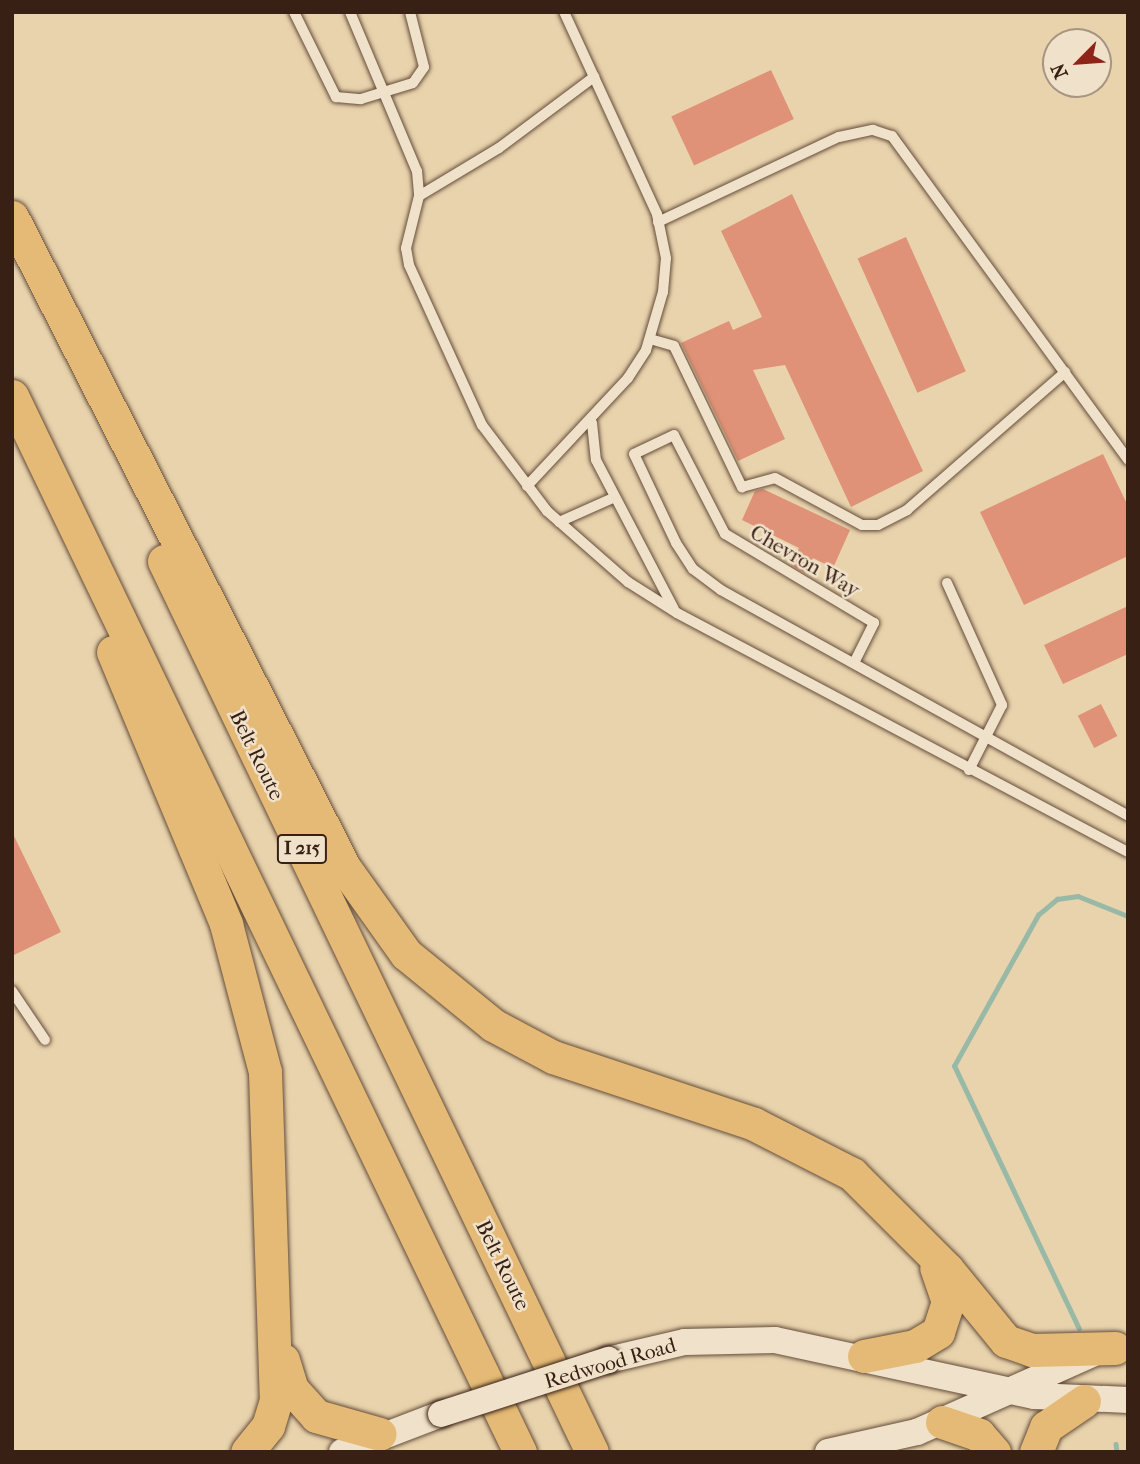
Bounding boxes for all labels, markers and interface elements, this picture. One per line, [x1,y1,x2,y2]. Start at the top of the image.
north arrow [1042,28,1112,98]
text: N [1047,60,1073,82]
street label: Chevron Way [746,520,864,602]
street label: Belt Route [224,706,290,804]
road number: I 215 [276,834,328,864]
street label: Belt Route [470,1216,536,1314]
street label: Redwood Road [541,1332,679,1394]

